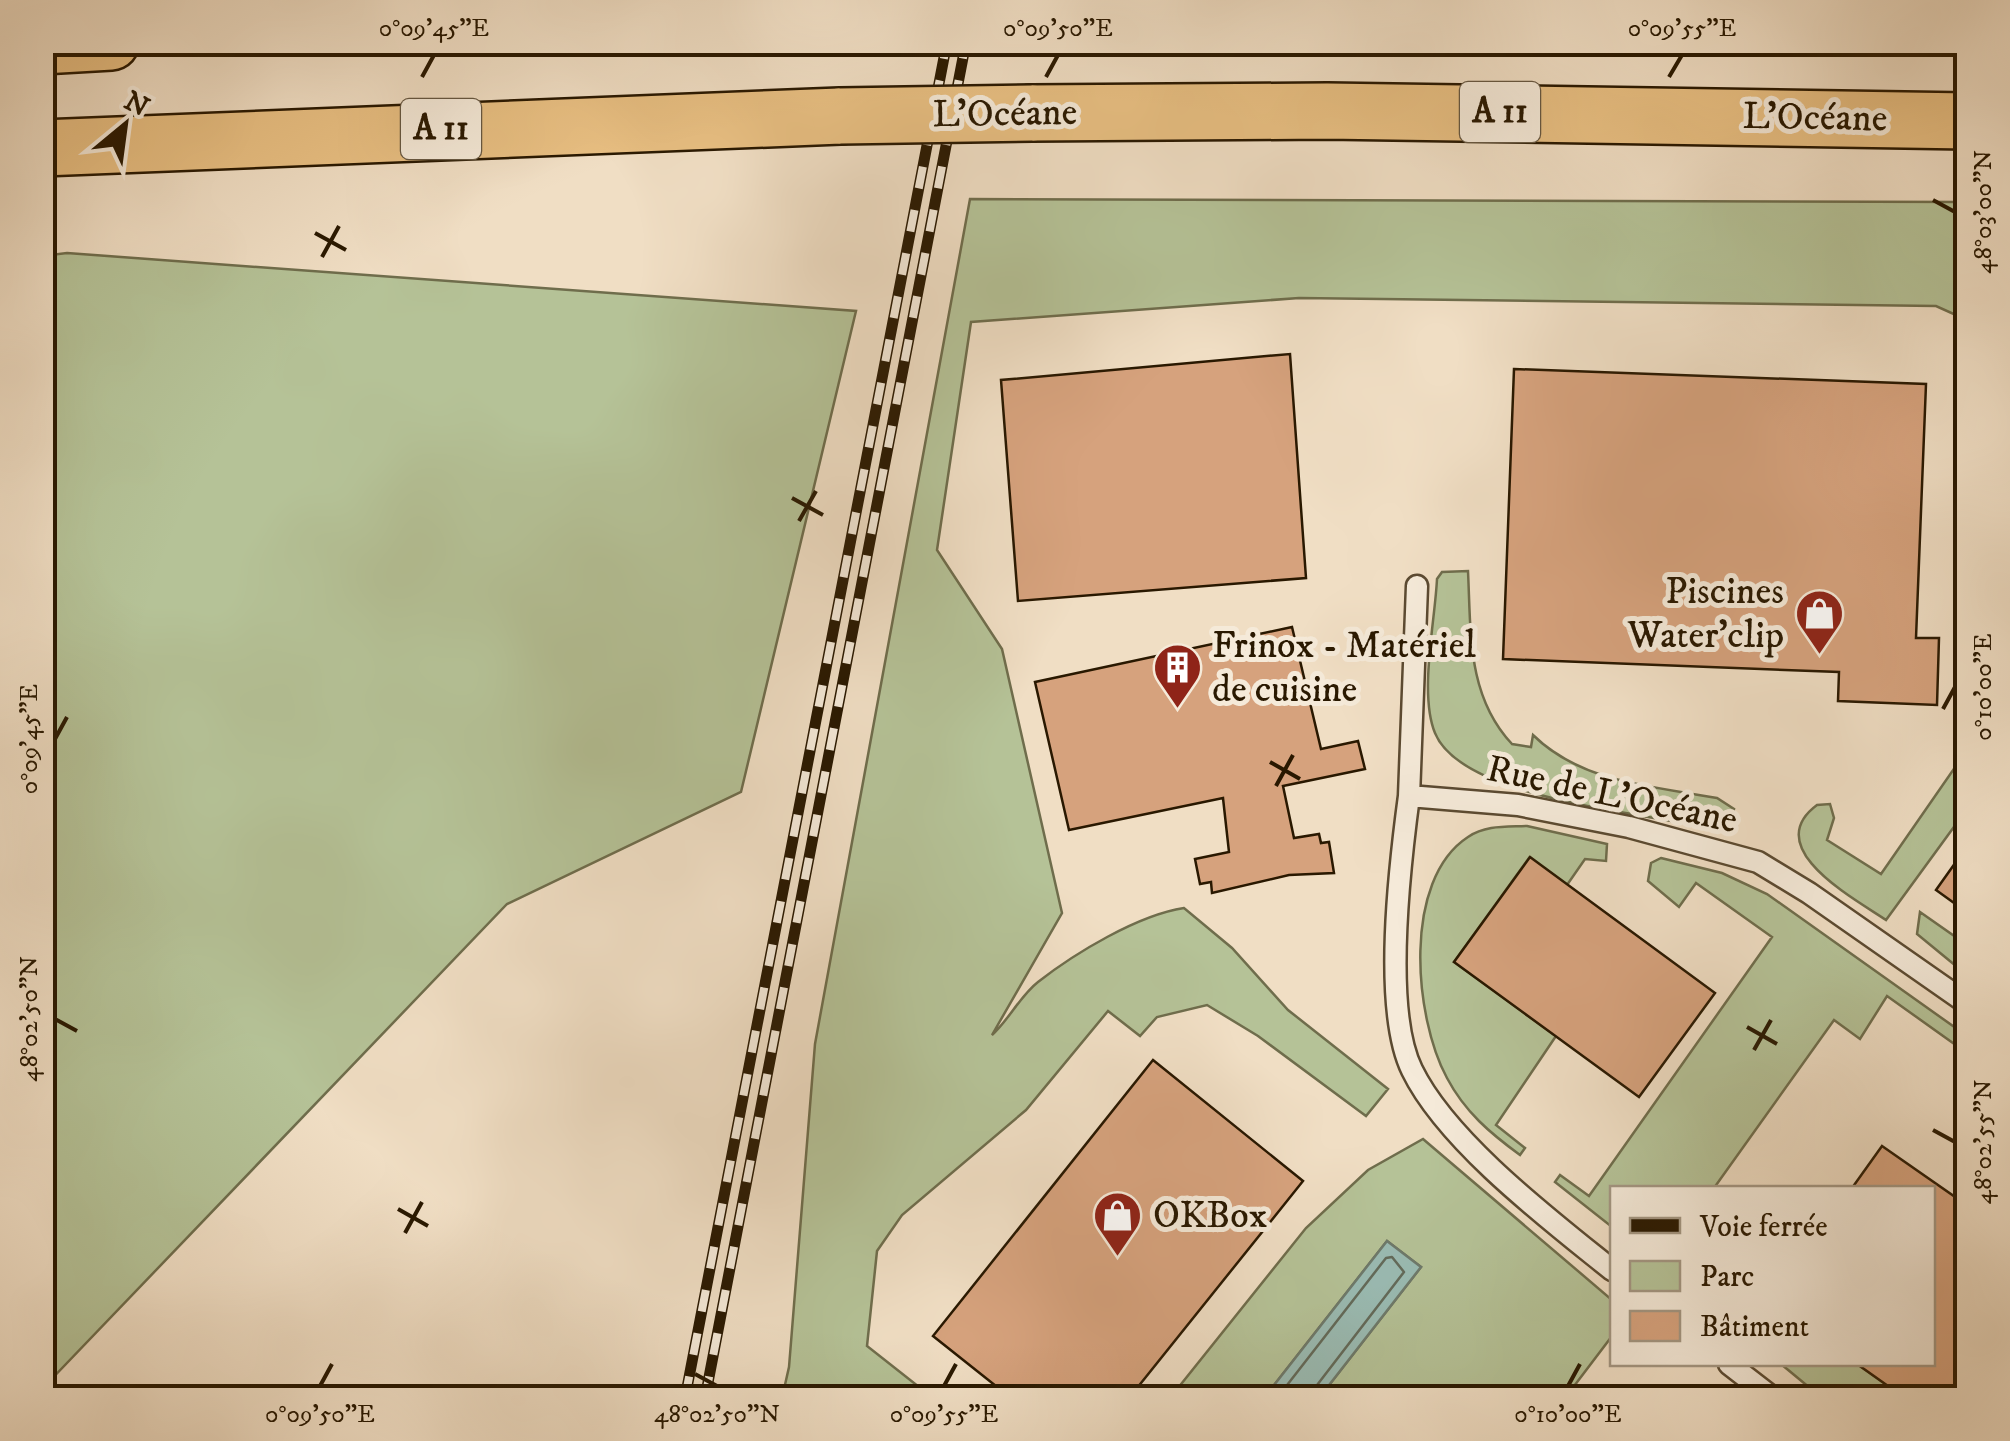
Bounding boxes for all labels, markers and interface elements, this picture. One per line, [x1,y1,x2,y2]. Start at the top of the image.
text: 0°09'45"E [379,13,489,44]
text: 0°09'50"E [1003,13,1113,44]
text: 0°09'55"E [1628,13,1736,44]
north arrow [75,75,175,175]
road number: A 11 [1460,82,1540,142]
text: N [118,84,155,125]
street label: L’Océane [932,89,1078,139]
street label: L’Océane [1742,93,1888,143]
road number: A 11 [401,99,481,159]
text: 48°03'00"N [1968,150,1999,274]
place label: Piscines Water'clip [1627,568,1784,660]
shop icon: Piscines Water'clip [1793,588,1845,656]
place label: Frinox - Matériel de cuisine [1212,622,1476,714]
text: 0°10'00"E [1968,633,1999,741]
building icon: Frinox - Matériel de cuisine [1151,642,1203,710]
text: 0°09'45"E [14,684,45,794]
street label: Rue de L'Océane [1482,745,1742,845]
text: 48°02'50"N [14,956,45,1082]
text: 48°02'55"N [1968,1080,1999,1204]
legend [1610,1186,1935,1366]
shop icon: OKBox [1092,1190,1144,1258]
place label: OKBox [1153,1192,1268,1240]
text: Voie ferrée [1699,1209,1828,1246]
text: Parc [1700,1259,1754,1296]
text: Bâtiment [1700,1309,1809,1346]
text: 0°09'50"E [265,1399,375,1430]
text: 48°02'50"N [654,1399,780,1430]
text: 0°09'55"E [890,1399,998,1430]
text: 0°10'00"E [1514,1399,1622,1430]

